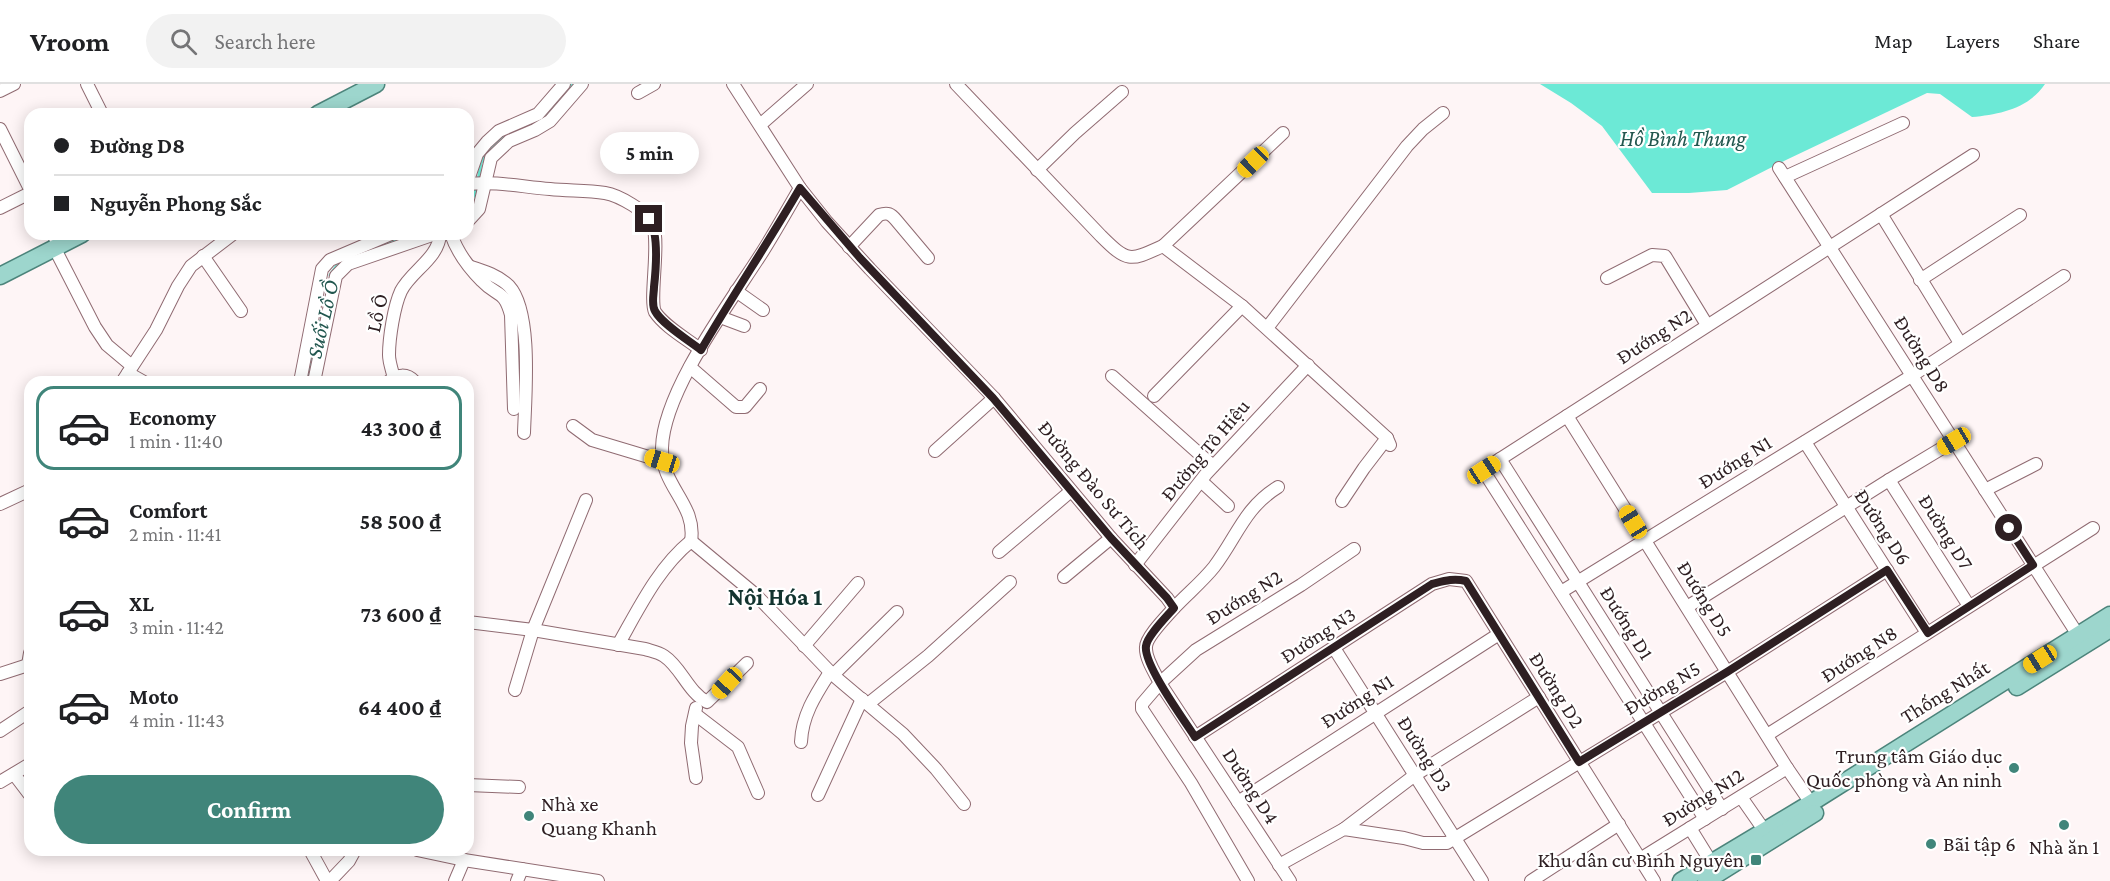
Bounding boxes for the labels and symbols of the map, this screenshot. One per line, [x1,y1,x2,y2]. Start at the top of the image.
water label: Hồ Bình Thung [1620,126,1747,151]
callout: 5 min [600,132,698,174]
car [1234,143,1272,181]
route end [635,205,662,232]
water label: Suối Lồ Ồ [299,277,344,361]
street label: Lồ Ô [361,291,393,335]
street label: Đướng N2 [1612,303,1696,369]
street label: Đường D8 [1889,311,1955,397]
street label: Đường Tô Hiệu [1155,394,1255,506]
street label: Đường Đào Sư Tích [1033,416,1155,554]
car [1934,424,1974,458]
street label: Đướng N1 [1694,430,1776,494]
car [642,447,682,475]
car [1464,453,1504,487]
street label: Đường D6 [1850,485,1916,569]
street label: Đường D7 [1914,490,1979,574]
car [1616,502,1650,542]
route start [1995,514,2022,541]
street label: Đướng D5 [1672,557,1738,641]
street label: Đướng N2 [1202,564,1286,630]
street label: Đướng D1 [1595,582,1659,664]
district label: Nội Hóa 1 [728,583,822,610]
street label: Đường N3 [1276,602,1360,668]
street label: Đướng N8 [1816,621,1902,687]
car [2020,642,2060,676]
street label: Đường D2 [1524,648,1590,732]
street label: Thống Nhất [1896,655,1995,729]
street label: Đường N5 [1620,656,1704,720]
car [708,664,746,702]
street label: Đường N1 [1316,669,1398,733]
street label: Đường D3 [1392,712,1458,796]
street label: Dường D4 [1218,744,1284,828]
place label: Trung tâm Giáo dục Quốc phòng và An ninh [1806,744,2002,792]
marker: Trung tâm Giáo dục Quốc phòng và An ninh [2007,761,2021,775]
street label: Đường N12 [1658,763,1748,831]
place label: Nhà xe Quang Khanh [541,792,657,840]
marker: Nhà xe Quang Khanh [522,809,536,823]
marker: Nhà ăn 1 [2057,818,2071,832]
place label: Bãi tập 6 [1943,832,2016,856]
place label: Nhà ăn 1 [2029,835,2099,859]
marker: Bãi tập 6 [1924,837,1938,851]
place label: Khu dân cư Bình Nguyên [1537,848,1744,872]
marker: Khu dân cư Bình Nguyên [1749,853,1763,867]

